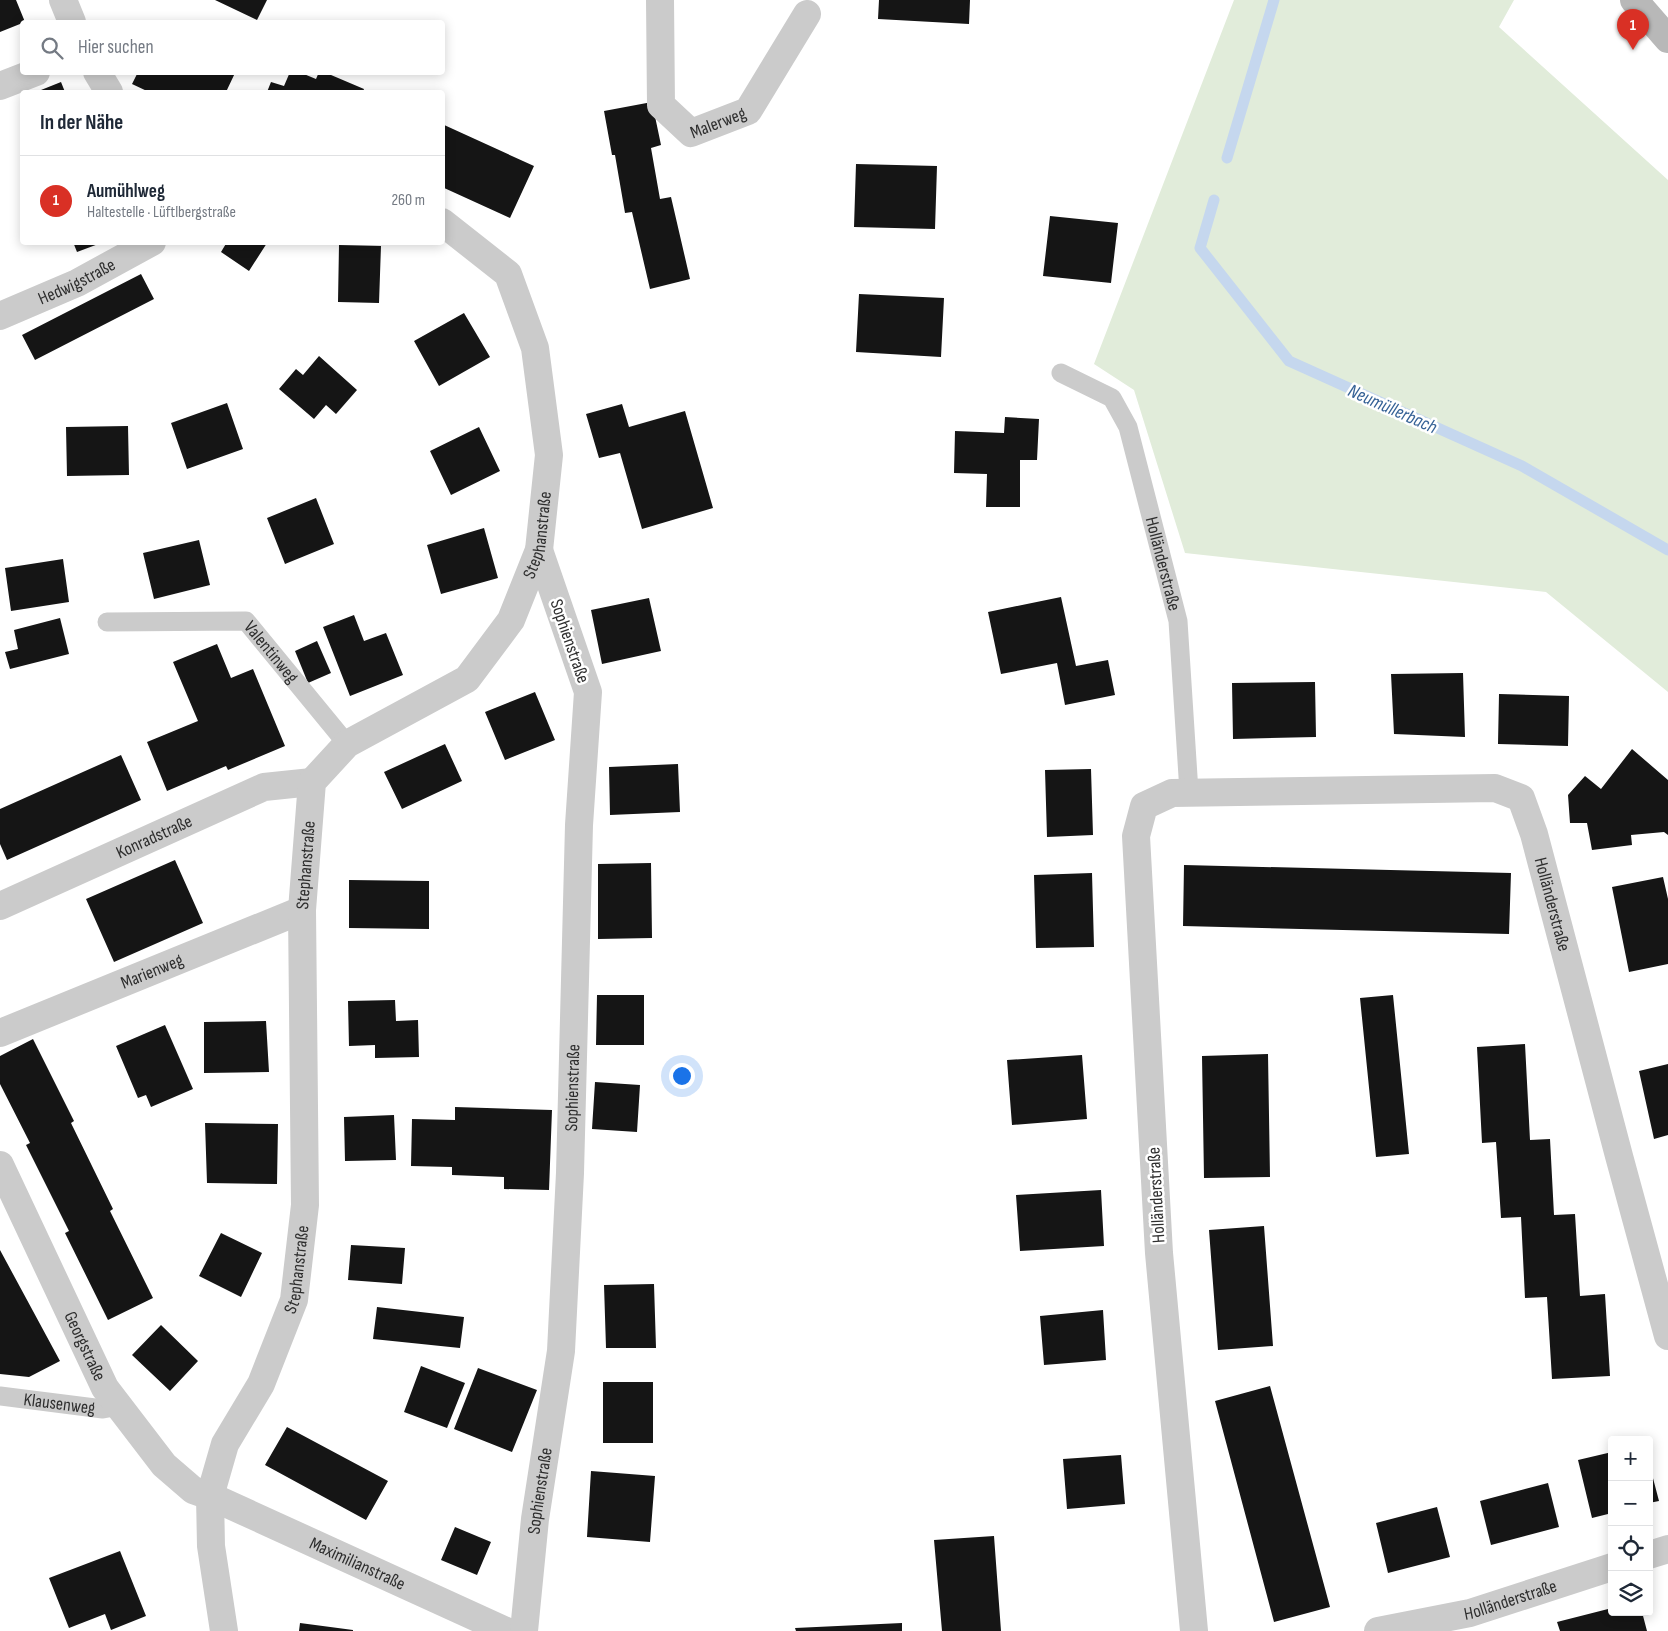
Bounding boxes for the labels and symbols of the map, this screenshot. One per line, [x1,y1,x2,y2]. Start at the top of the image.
pin: 1 [1617,9,1649,50]
street label: Malerweg [687,103,749,143]
street label: Hedwigstraße [35,254,119,309]
water label: Neumüllerbach [1344,380,1440,439]
street label: Stephanstraße [519,490,556,582]
street label: Holländerstraße [1141,514,1185,613]
street label: Sophienstraße [545,597,594,686]
street label: Valentinweg [239,617,303,687]
street label: Konradstraße [113,811,196,863]
street label: Stephanstraße [292,820,320,910]
street label: Holländerstraße [1530,855,1575,954]
street label: Marienweg [118,950,186,994]
street label: Sophienstraße [561,1044,584,1132]
your location [669,1063,695,1089]
street label: Holländerstraße [1143,1146,1170,1244]
street label: Stephanstraße [280,1224,314,1317]
street label: Georgstraße [59,1308,110,1384]
street label: Klausenweg [22,1389,96,1419]
street label: Sophienstraße [524,1446,557,1535]
street label: Maximilianstraße [306,1533,409,1595]
street label: Holländerstraße [1462,1576,1559,1625]

